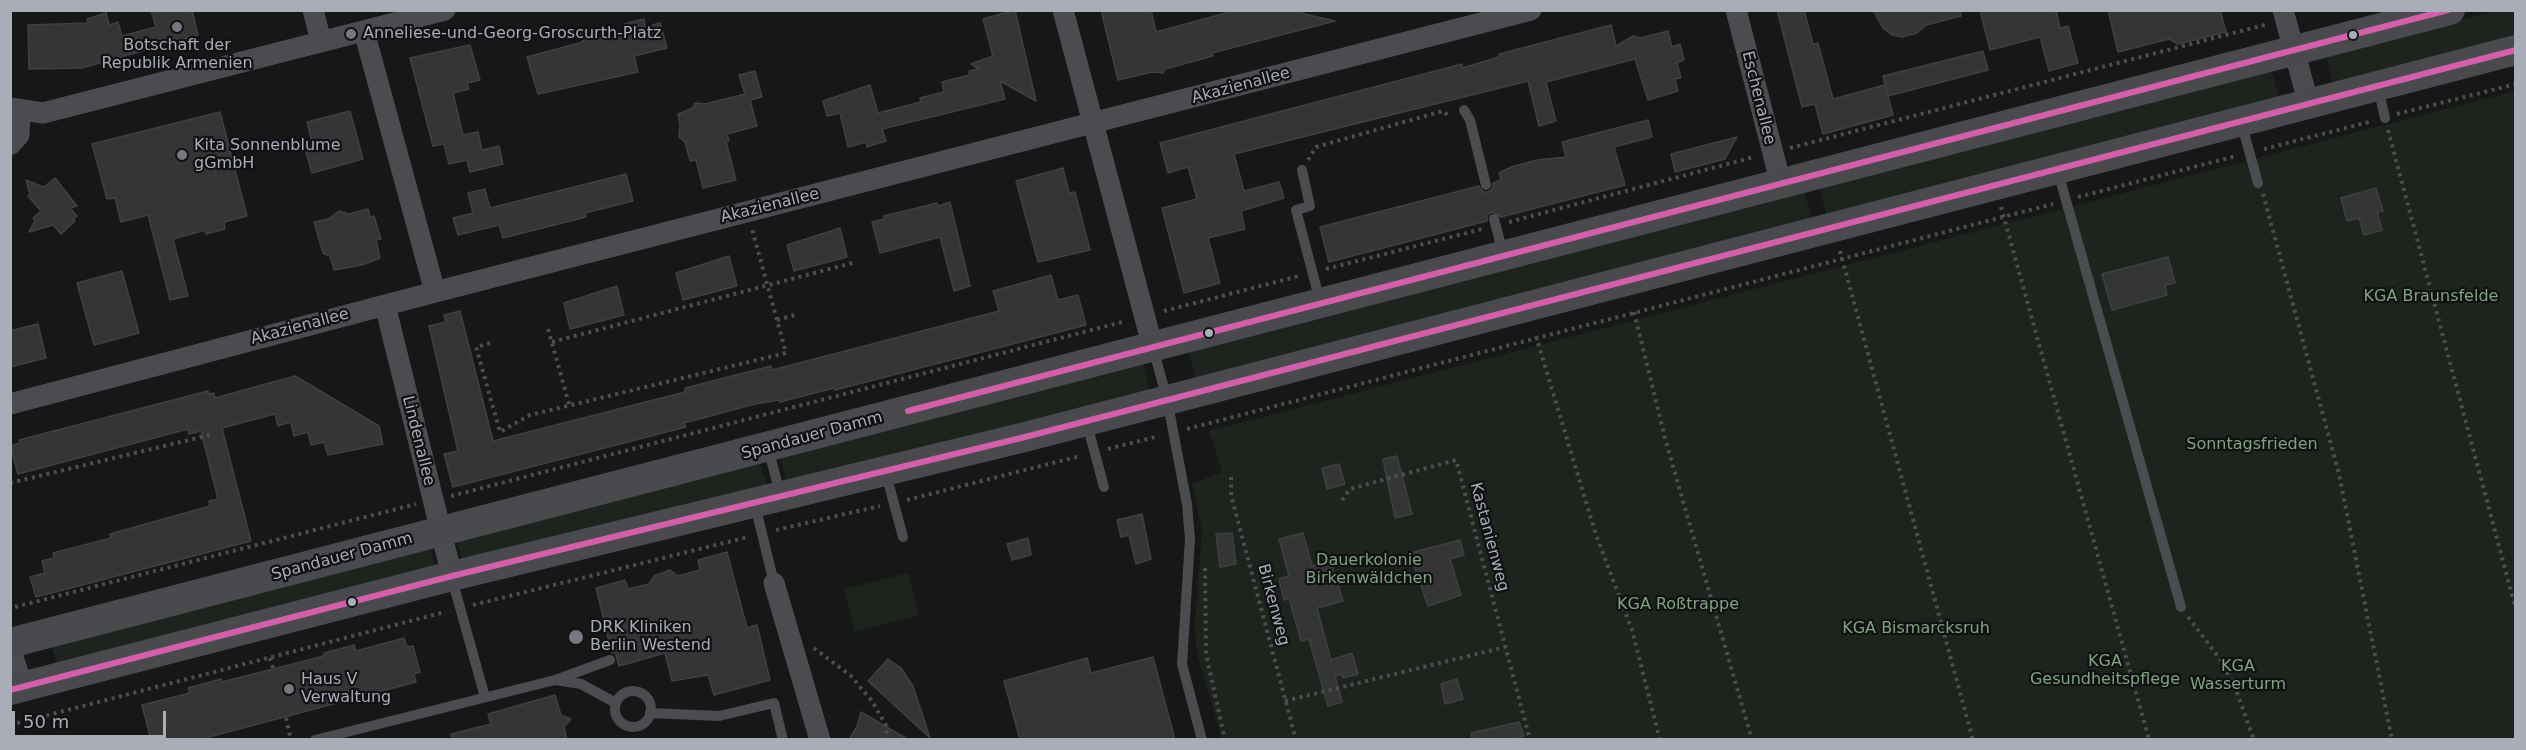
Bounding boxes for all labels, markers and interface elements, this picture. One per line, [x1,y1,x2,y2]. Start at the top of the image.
marker: Botschaft der Republik Armenien [170,20,184,34]
place label: Anneliese-und-Georg-Groscurth-Platz [363,24,661,44]
marker: Anneliese-und-Georg-Groscurth-Platz [344,27,358,41]
unlabelled marker [2347,29,2359,41]
place label: Botschaft der Republik Armenien [101,36,253,74]
street label: Eschenallee [1737,49,1779,147]
street label: Akazienallee [1190,64,1292,108]
place label: Kita Sonnenblume gGmbH [194,136,340,174]
marker: Kita Sonnenblume gGmbH [175,148,189,162]
street label: Akazienallee [719,184,821,228]
park label: KGA Braunsfelde [2364,287,2498,307]
street label: Akazienallee [249,305,351,349]
unlabelled marker [1203,327,1215,339]
street label: Lindenallee [398,394,438,488]
street label: Spandauer Damm [739,408,885,464]
park label: Sonntagsfrieden [2186,435,2318,455]
street label: Kastanienweg [1465,480,1513,594]
street label: Spandauer Damm [269,529,415,585]
park label: Dauerkolonie Birkenwäldchen [1305,551,1433,589]
street label: Birkenweg [1253,562,1293,648]
park label: KGA Roßtrappe [1617,595,1739,615]
unlabelled marker [346,596,358,608]
place label: DRK Kliniken Berlin Westend [590,618,711,656]
park label: KGA Bismarcksruh [1842,619,1990,639]
marker: DRK Kliniken Berlin Westend [567,628,585,646]
park label: KGA Gesundheitspflege [2030,652,2180,690]
park label: KGA Wasserturm [2190,657,2286,695]
place label: Haus V Verwaltung [301,670,391,708]
marker: Haus V Verwaltung [282,682,296,696]
scale bar [15,699,170,737]
text: 50 m [23,711,69,732]

